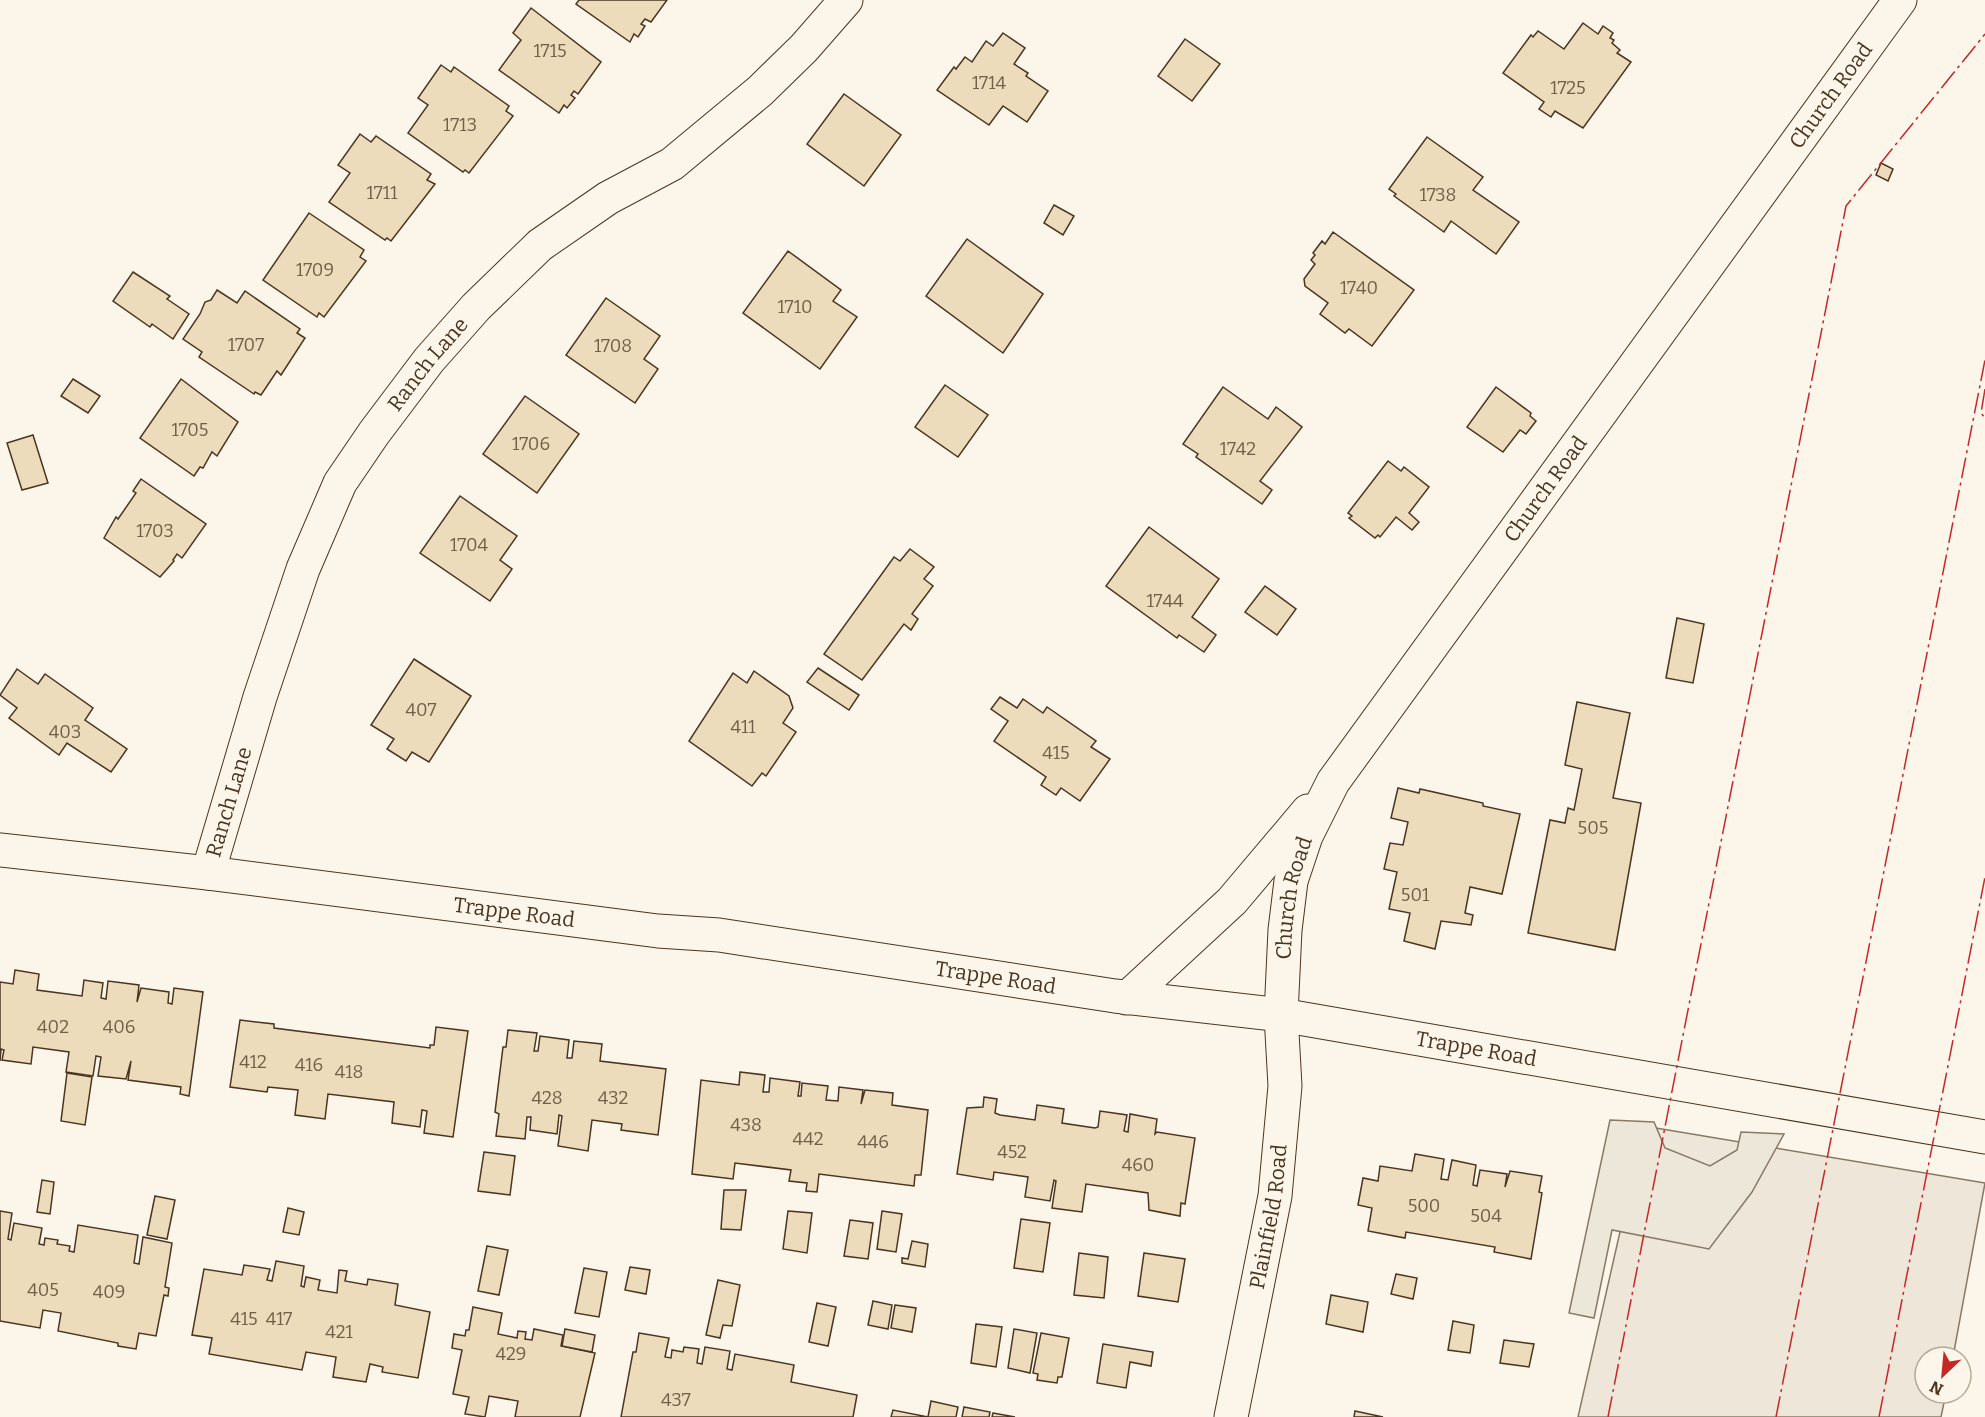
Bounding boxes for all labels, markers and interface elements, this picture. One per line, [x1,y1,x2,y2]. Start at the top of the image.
street label: Church Road [1783,37,1878,154]
house number: 1715 [533,40,567,62]
house number: 1714 [972,72,1007,94]
house number: 1725 [1550,77,1586,99]
house number: 1713 [443,114,477,136]
house number: 1711 [367,182,398,204]
house number: 1738 [1420,184,1456,206]
house number: 1709 [296,259,334,281]
house number: 1740 [1340,277,1378,299]
house number: 1710 [777,296,813,318]
street label: Ranch Lane [382,312,474,416]
house number: 1707 [228,334,264,356]
house number: 1708 [594,335,632,357]
house number: 1705 [172,419,208,441]
street label: Church Road [1498,431,1593,547]
house number: 1706 [512,433,550,455]
house number: 1742 [1220,438,1256,460]
house number: 1703 [136,520,174,542]
house number: 1704 [450,534,488,556]
house number: 1744 [1146,590,1184,612]
house number: 407 [405,699,437,721]
house number: 411 [730,716,756,738]
house number: 403 [49,721,81,743]
house number: 415 [1042,742,1070,764]
street label: Ranch Lane [200,744,258,860]
house number: 505 [1578,817,1608,839]
street label: Church Road [1271,833,1318,960]
house number: 501 [1401,884,1430,906]
street label: Trappe Road [452,892,576,933]
street label: Trappe Road [933,955,1058,1000]
house number: 402 [37,1016,69,1038]
house number: 406 [103,1016,135,1038]
street label: Trappe Road [1414,1026,1539,1072]
house number: 412 [239,1051,267,1073]
house number: 416 [295,1054,323,1076]
house number: 418 [335,1061,363,1083]
house number: 428 [531,1087,563,1109]
house number: 432 [598,1087,628,1109]
house number: 438 [730,1114,762,1136]
house number: 442 [793,1128,823,1150]
house number: 446 [857,1131,889,1153]
house number: 452 [997,1141,1027,1163]
street label: Plainfield Road [1244,1143,1293,1291]
house number: 460 [1122,1154,1154,1176]
house number: 500 [1408,1195,1440,1217]
house number: 504 [1470,1205,1502,1227]
house number: 405 [27,1279,59,1301]
house number: 409 [93,1281,125,1303]
house number: 415 [230,1308,258,1330]
house number: 417 [266,1308,292,1330]
house number: 421 [325,1321,353,1343]
house number: 429 [496,1343,526,1365]
north arrow [1913,1345,1973,1405]
text: N [1927,1377,1946,1399]
house number: 437 [661,1389,691,1411]

